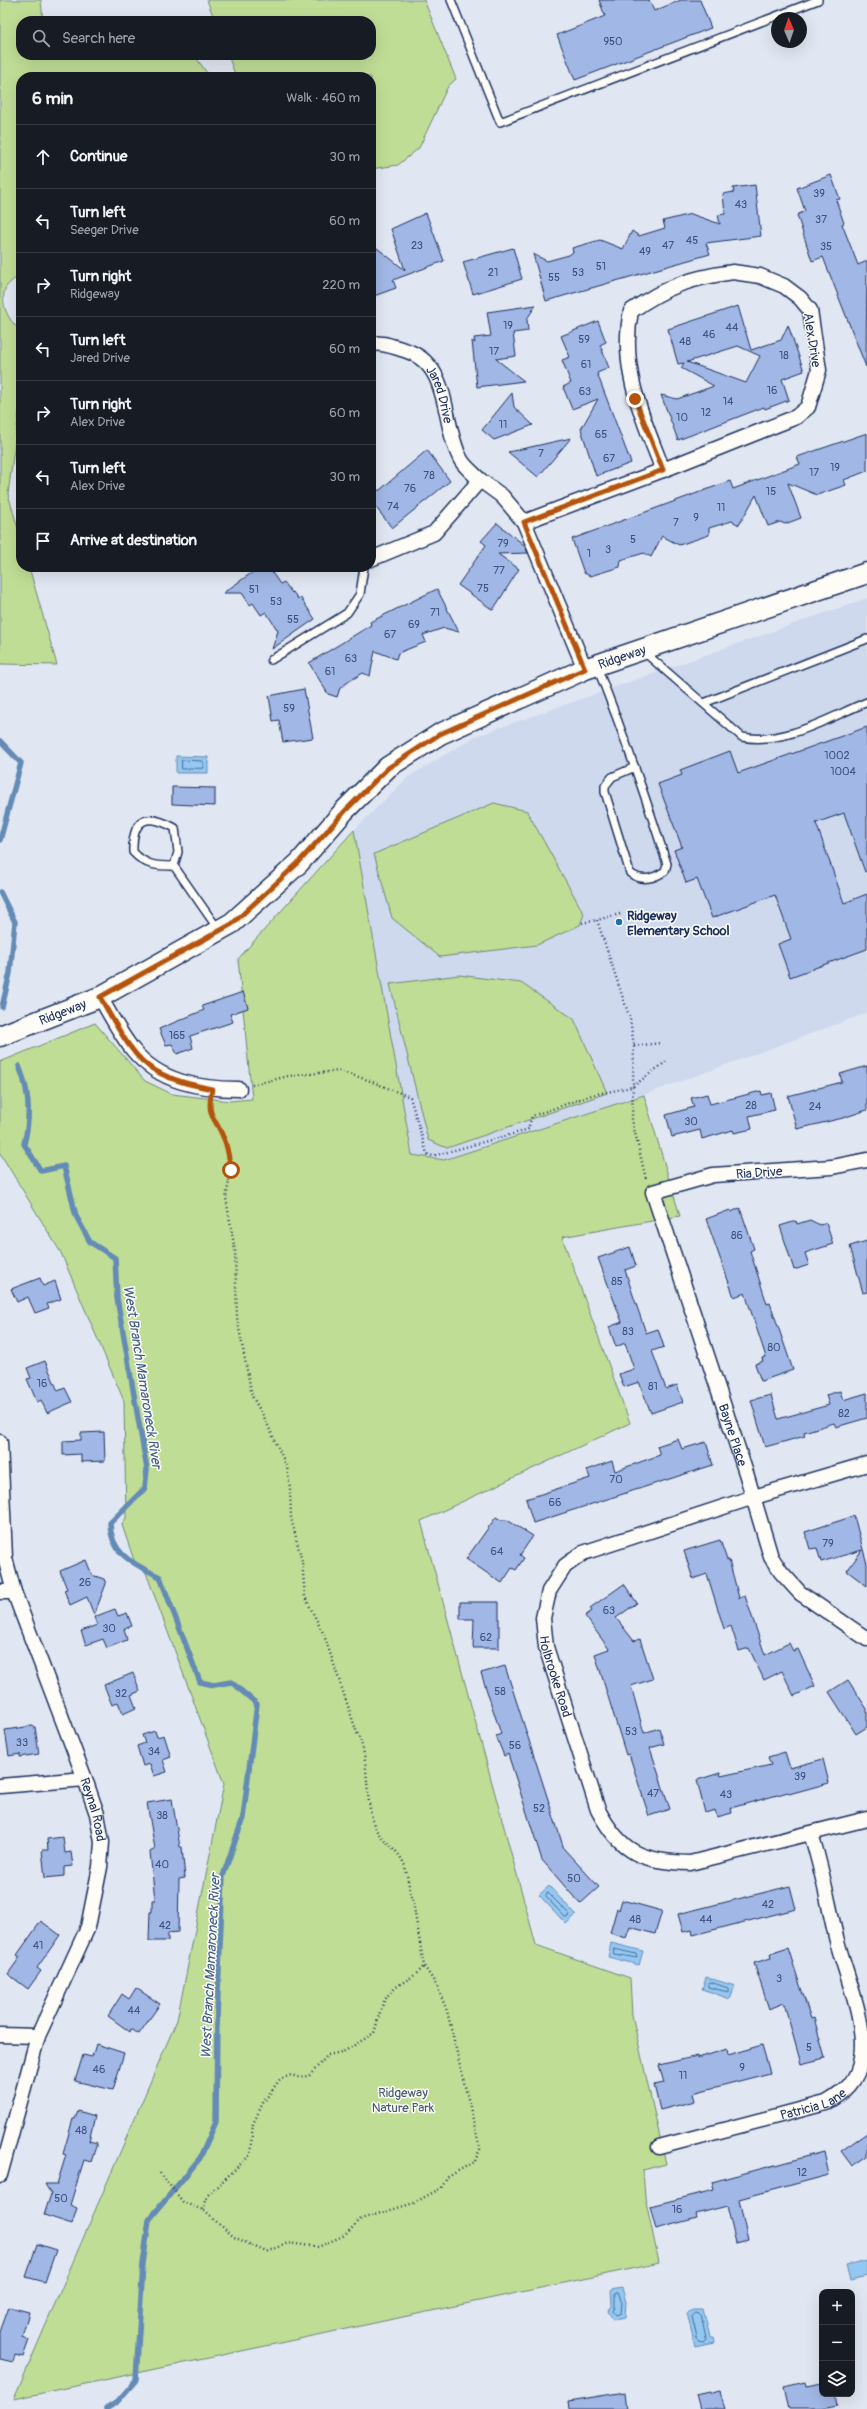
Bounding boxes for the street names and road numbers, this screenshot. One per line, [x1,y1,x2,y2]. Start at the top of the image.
street label: Alex Drive [800,312,824,369]
street label: Jared Drive [422,363,456,425]
street label: Ridgeway [596,642,649,673]
street label: Ridgeway [37,996,89,1029]
street label: Ria Drive [735,1163,783,1183]
street label: Bayne Place [715,1402,750,1469]
street label: Holbrooke Road [536,1635,575,1719]
street label: Reynal Road [76,1776,109,1843]
street label: Patricia Lane [779,2085,850,2124]

